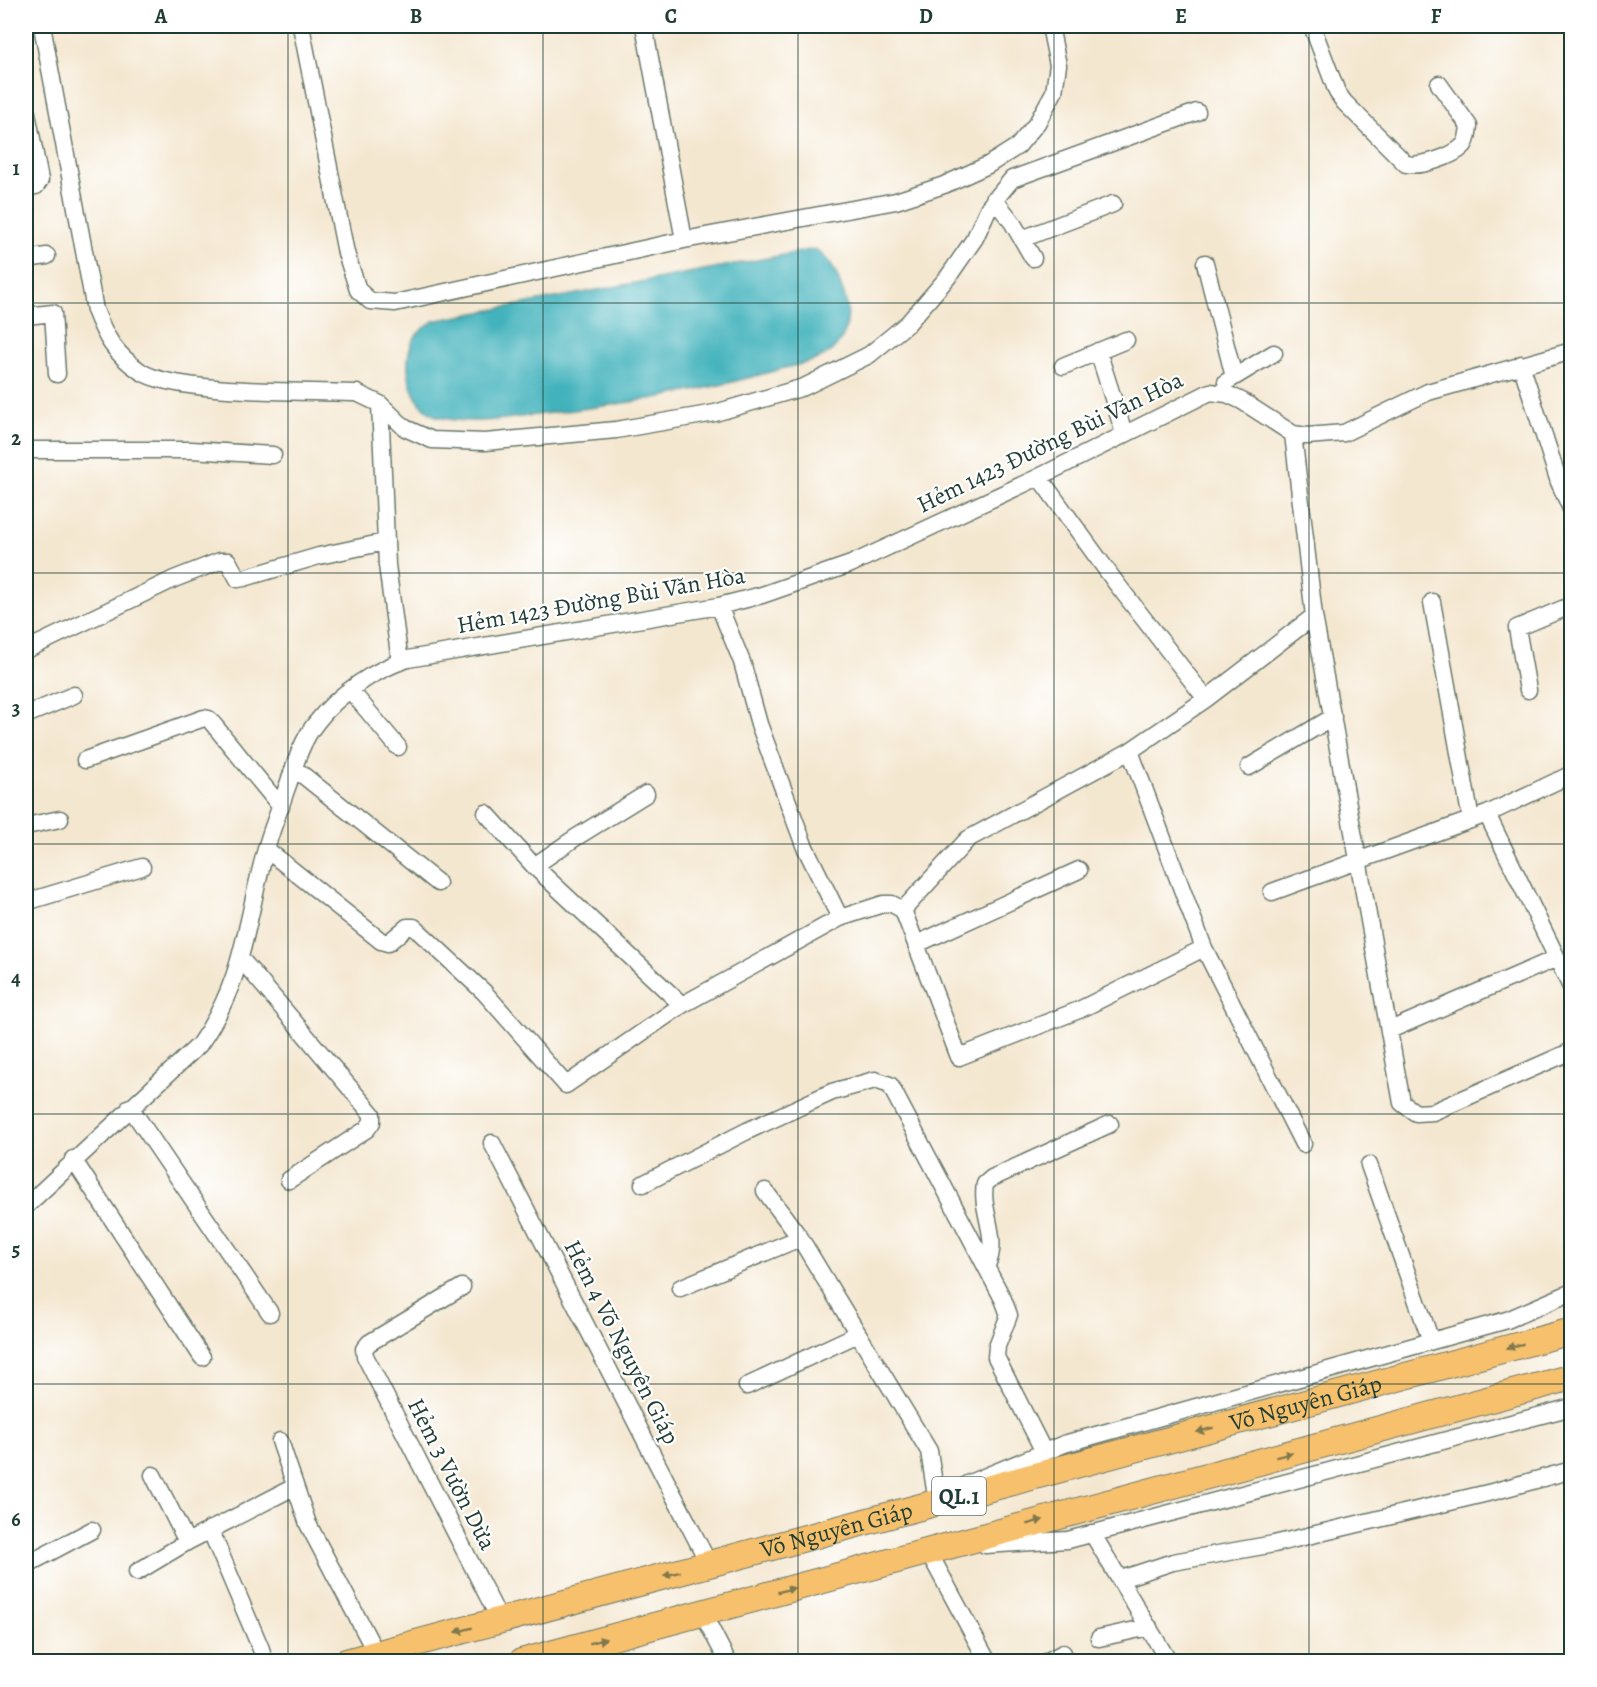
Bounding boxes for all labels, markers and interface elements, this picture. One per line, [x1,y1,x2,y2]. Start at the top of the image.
text: A [154,3,168,30]
text: B [410,3,422,30]
text: C [665,3,677,30]
text: D [919,3,933,30]
text: E [1175,3,1187,30]
text: F [1431,3,1442,30]
text: 1 [12,155,20,182]
street label: Hẻm 1423 Đường Bùi Văn Hòa [912,363,1189,520]
text: 2 [11,425,21,452]
street label: Hẻm 1423 Đường Bùi Văn Hòa [454,559,749,641]
text: 3 [12,695,20,722]
text: 4 [11,965,21,992]
street label: Hẻm 4 Võ Nguyên Giáp [557,1234,687,1450]
text: 5 [12,1236,20,1263]
one-way arrow [1506,1342,1524,1351]
street label: Võ Nguyên Giáp [1225,1367,1385,1439]
street label: Hẻm 3 Vườn Dừa [400,1393,504,1556]
one-way arrow [1196,1426,1214,1435]
one-way arrow [1276,1450,1294,1459]
road number: QL.1 [932,1477,986,1515]
street label: Võ Nguyên Giáp [756,1494,916,1566]
text: 6 [11,1506,21,1533]
one-way arrow [1026,1517,1044,1527]
one-way arrow [663,1569,681,1579]
one-way arrow [777,1584,795,1594]
one-way arrow [454,1626,472,1635]
one-way arrow [589,1635,607,1645]

